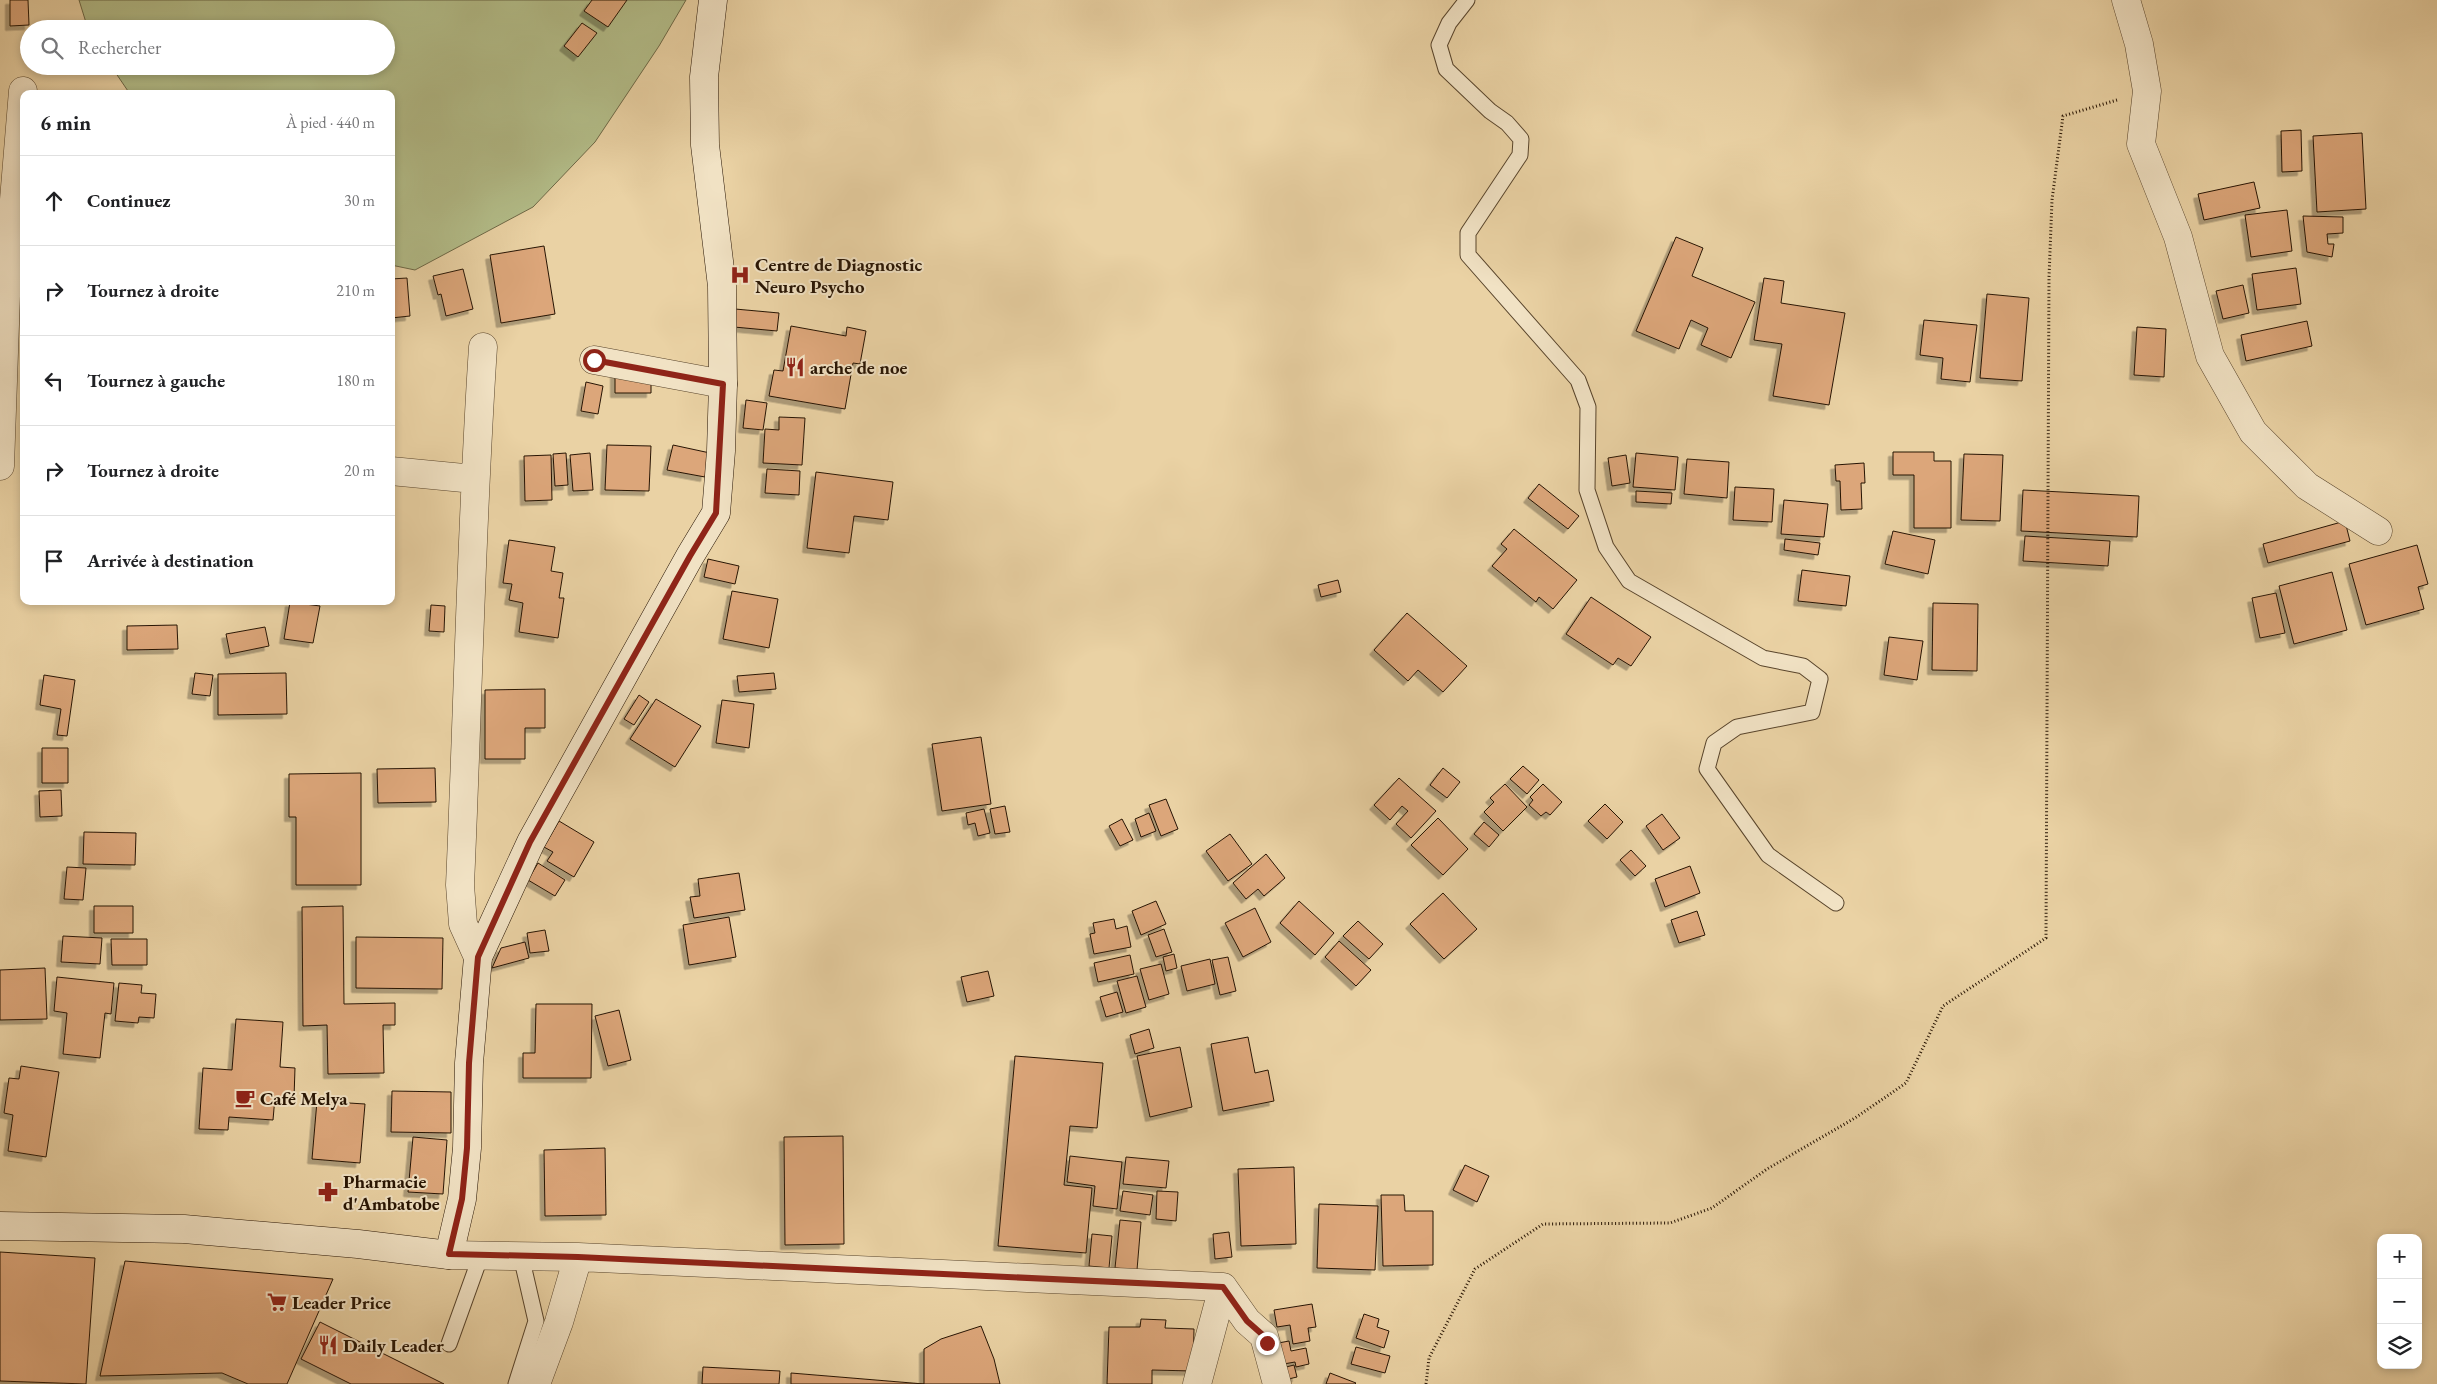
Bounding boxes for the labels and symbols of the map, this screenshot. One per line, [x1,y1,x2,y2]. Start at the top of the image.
place label: Centre de Diagnostic Neuro Psycho [755,252,923,299]
hospital icon: Centre de Diagnostic Neuro Psycho [729,264,751,286]
route start [583,349,606,372]
place label: arche de noe [810,355,908,380]
restaurant icon: arche de noe [784,356,806,378]
place label: Café Melya [260,1086,348,1111]
cafe icon: Café Melya [234,1087,256,1109]
place label: Pharmacie d'Ambatobe [343,1169,440,1216]
pharmacy icon: Pharmacie d'Ambatobe [317,1181,339,1203]
place label: Leader Price [292,1290,391,1315]
supermarket icon: Leader Price [266,1291,288,1313]
route end [1256,1332,1279,1355]
place label: Daily Leader [343,1333,444,1358]
restaurant icon: Daily Leader [317,1334,339,1356]

